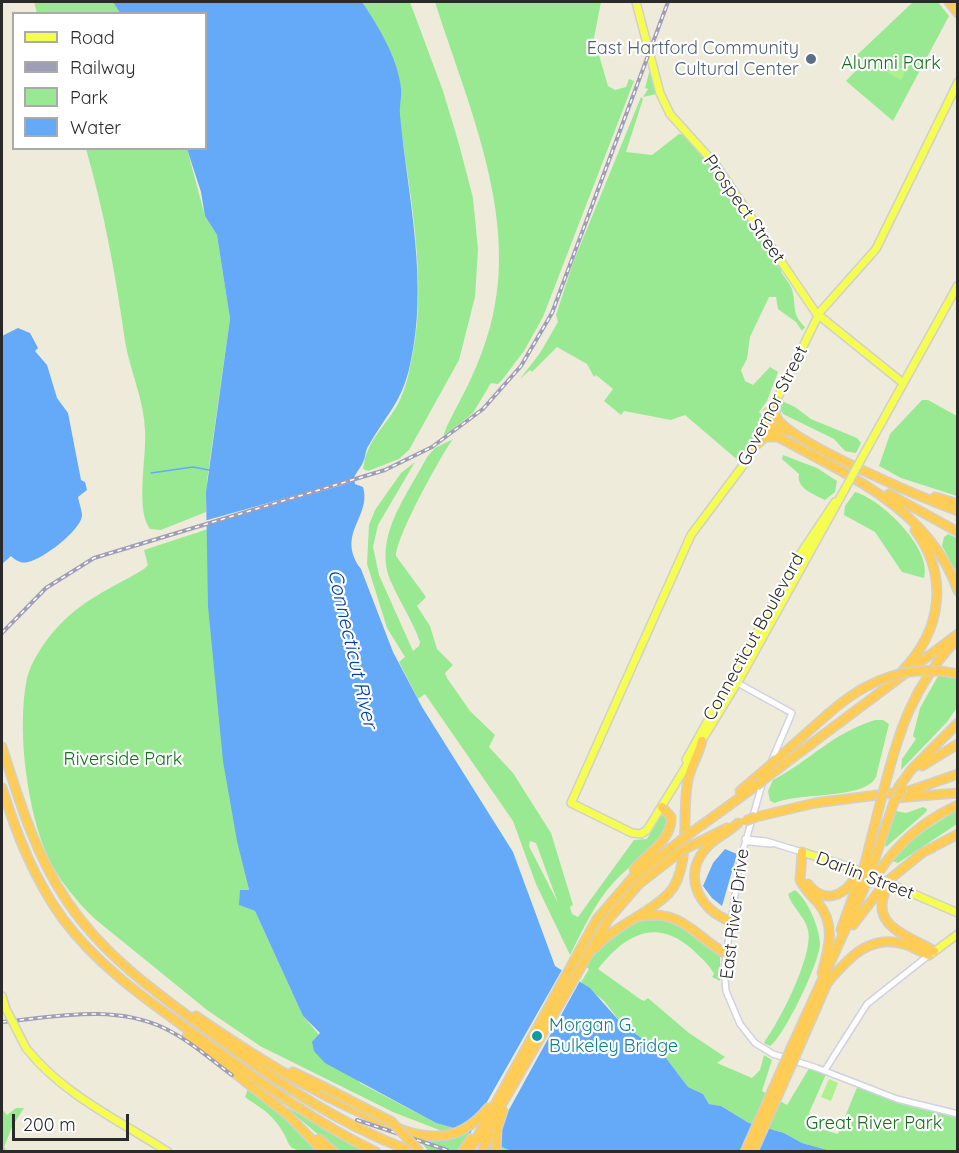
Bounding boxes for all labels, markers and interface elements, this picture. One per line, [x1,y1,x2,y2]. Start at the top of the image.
legend [12,12,207,150]
text: Road [70,26,115,49]
place label: East Hartford Community Cultural Center [587,38,799,80]
marker: East Hartford Community Cultural Center [804,52,818,66]
park label: Alumni Park [841,53,941,75]
text: Railway [70,56,136,79]
text: Park [70,86,108,109]
text: Water [70,116,121,139]
street label: Prospect Street [699,151,789,267]
street label: Governor Street [733,342,813,470]
street label: Connecticut Boulevard [699,549,809,725]
water label: Connecticut River [322,567,382,731]
park label: Riverside Park [64,749,182,771]
street label: Darlin Street [813,847,917,905]
street label: East River Drive [716,848,754,980]
place label: Morgan G. Bulkeley Bridge [549,1015,678,1058]
marker: Morgan G. Bulkeley Bridge [530,1029,544,1043]
scale bar [15,1102,132,1140]
text: 200 m [23,1113,76,1136]
park label: Great River Park [806,1113,942,1135]

